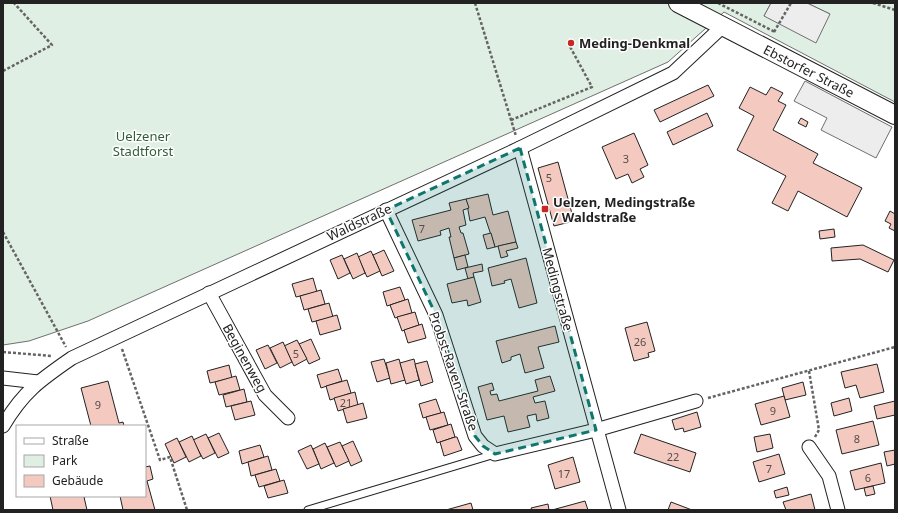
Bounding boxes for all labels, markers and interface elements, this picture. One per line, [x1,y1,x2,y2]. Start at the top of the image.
place label: Meding-Denkmal [579,34,690,52]
marker: Meding-Denkmal [566,38,576,48]
street label: Ebstorfer Straße [760,40,858,102]
park label: Uelzener Stadtforst [113,127,174,160]
house number: 3 [623,151,629,166]
house number: 5 [546,170,552,185]
place label: Uelzen, Medingstraße / Waldstraße [553,193,696,226]
street label: Waldstraße [324,199,394,245]
marker: Uelzen, Medingstraße / Waldstraße [540,204,550,214]
house number: 7 [419,221,425,236]
street label: Medingstraße [538,245,578,333]
street label: Probst-Raven-Straße [425,309,483,433]
street label: Beginenweg [219,320,271,396]
house number: 26 [634,334,646,349]
house number: 5 [293,346,299,361]
house number: 21 [340,395,352,410]
house number: 9 [95,397,101,412]
house number: 9 [770,403,776,418]
legend [16,425,146,497]
house number: 8 [854,431,860,446]
text: Straße [52,432,89,449]
house number: 22 [667,449,679,464]
text: Park [52,452,78,469]
house number: 7 [766,461,772,476]
house number: 17 [558,466,570,481]
house number: 6 [865,470,871,485]
text: Gebäude [52,472,103,489]

